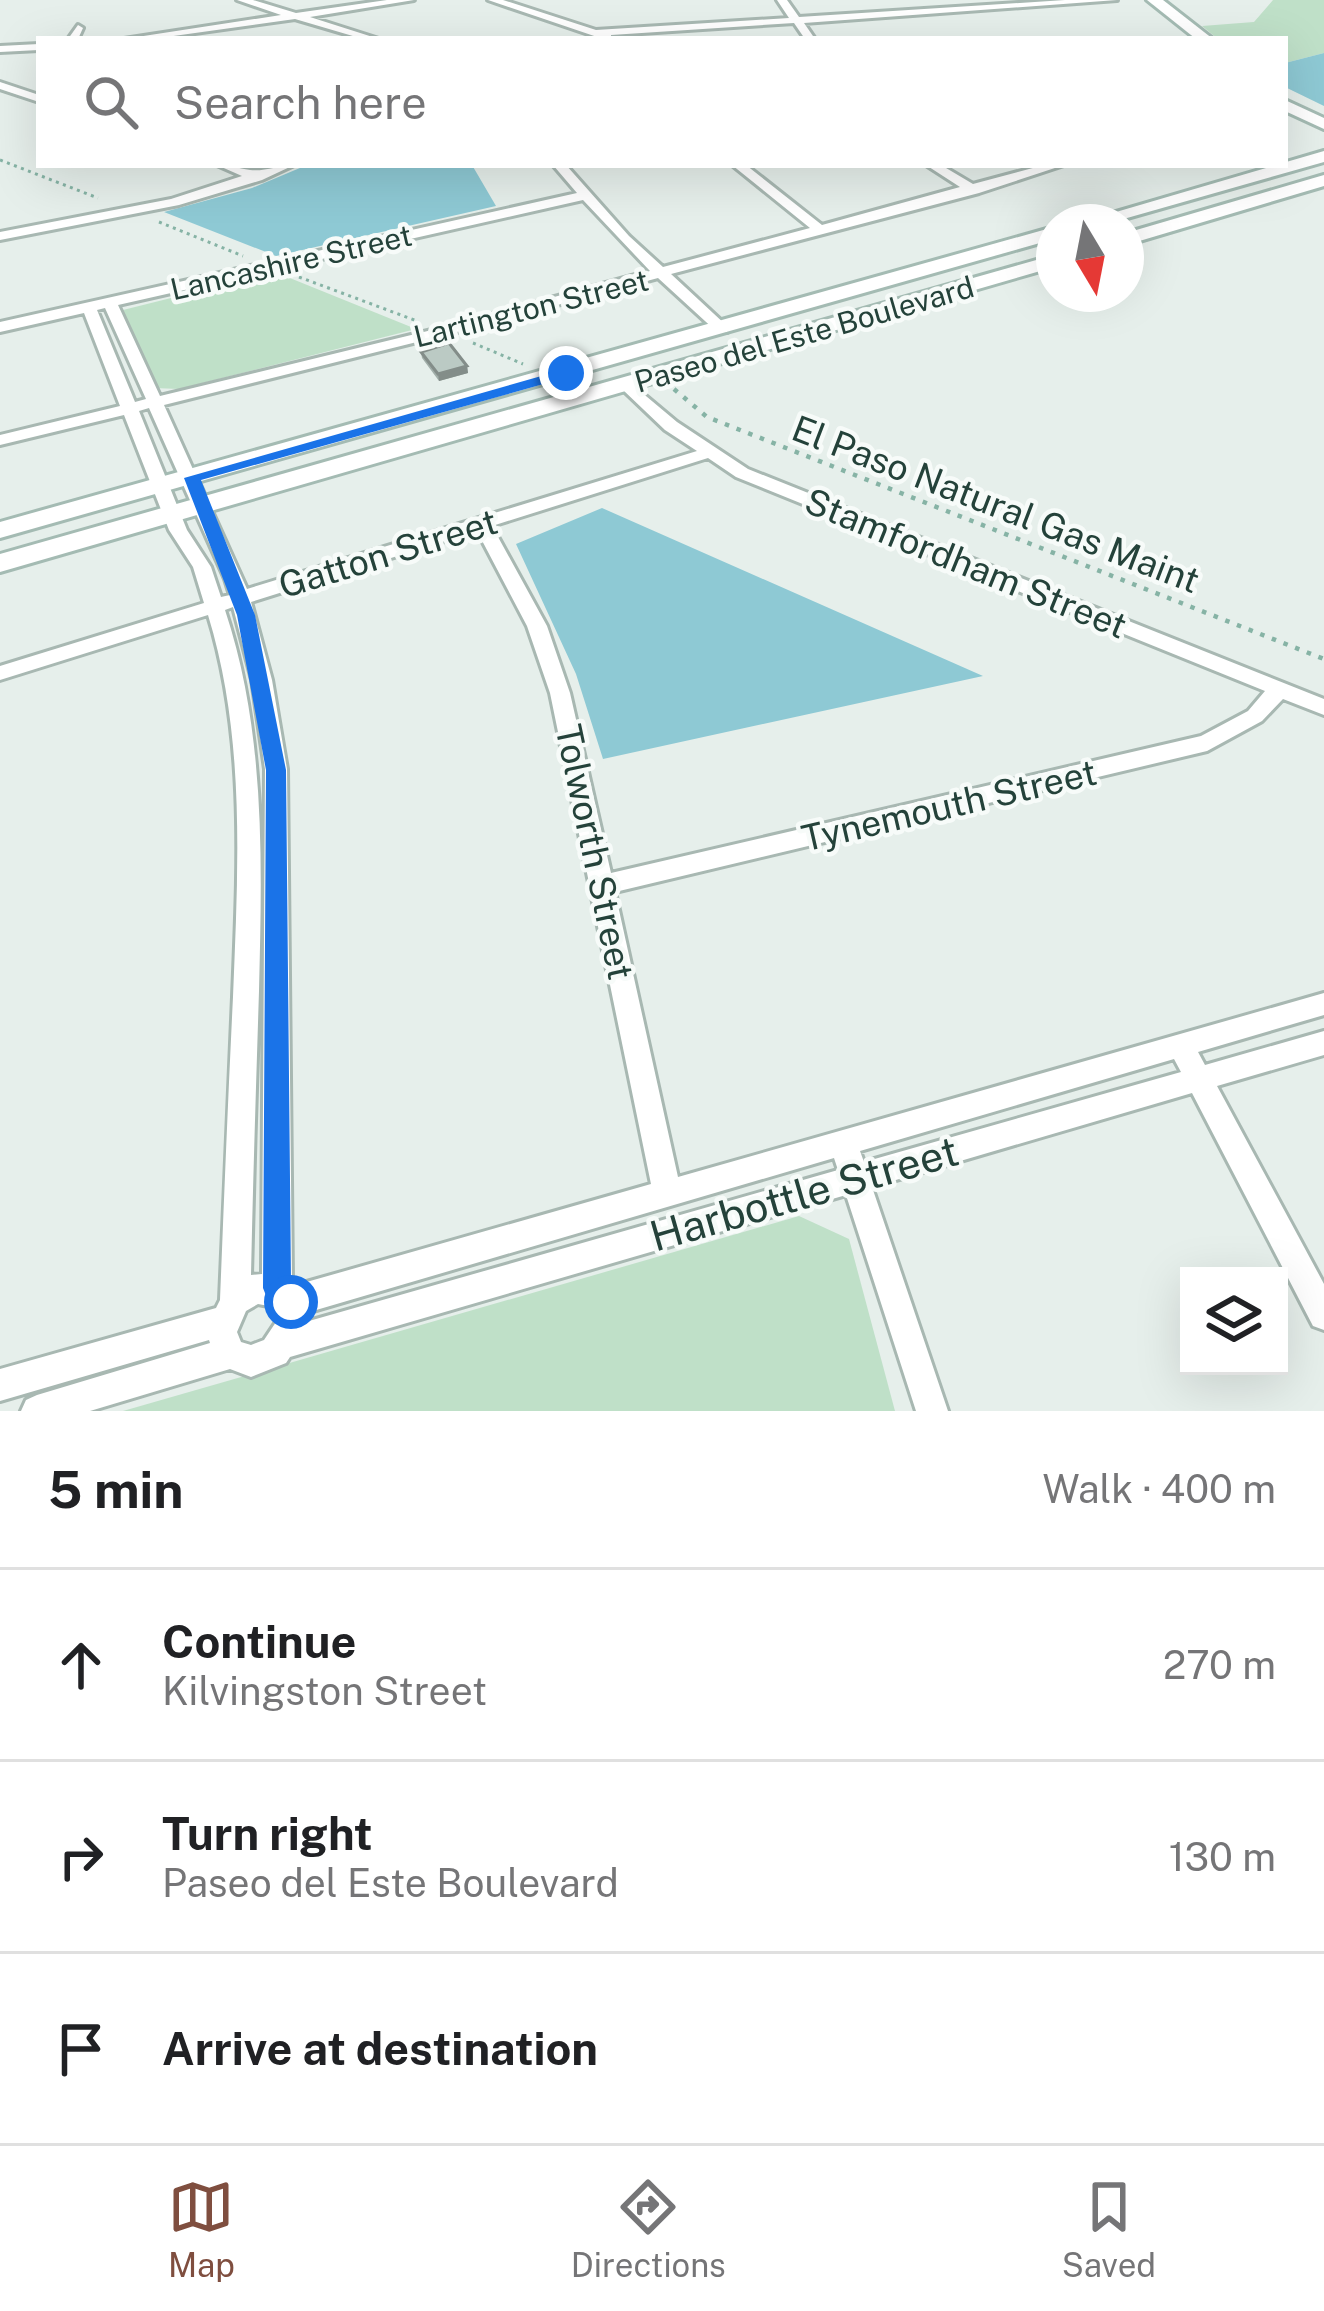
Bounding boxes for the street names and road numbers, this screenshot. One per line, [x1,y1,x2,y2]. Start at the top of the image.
street label: Lancashire Street [167,217,415,307]
street label: Lartington Street [410,261,652,355]
street label: Paseo del Este Boulevard [630,268,978,400]
street label: El Paso Natural Gas Maint [786,407,1206,601]
street label: Stamfordham Street [799,479,1133,647]
street label: Gatton Street [274,500,502,606]
street label: Tolworth Street [547,721,643,983]
street label: Tynemouth Street [798,751,1100,859]
street label: Harbottle Street [644,1126,964,1260]

